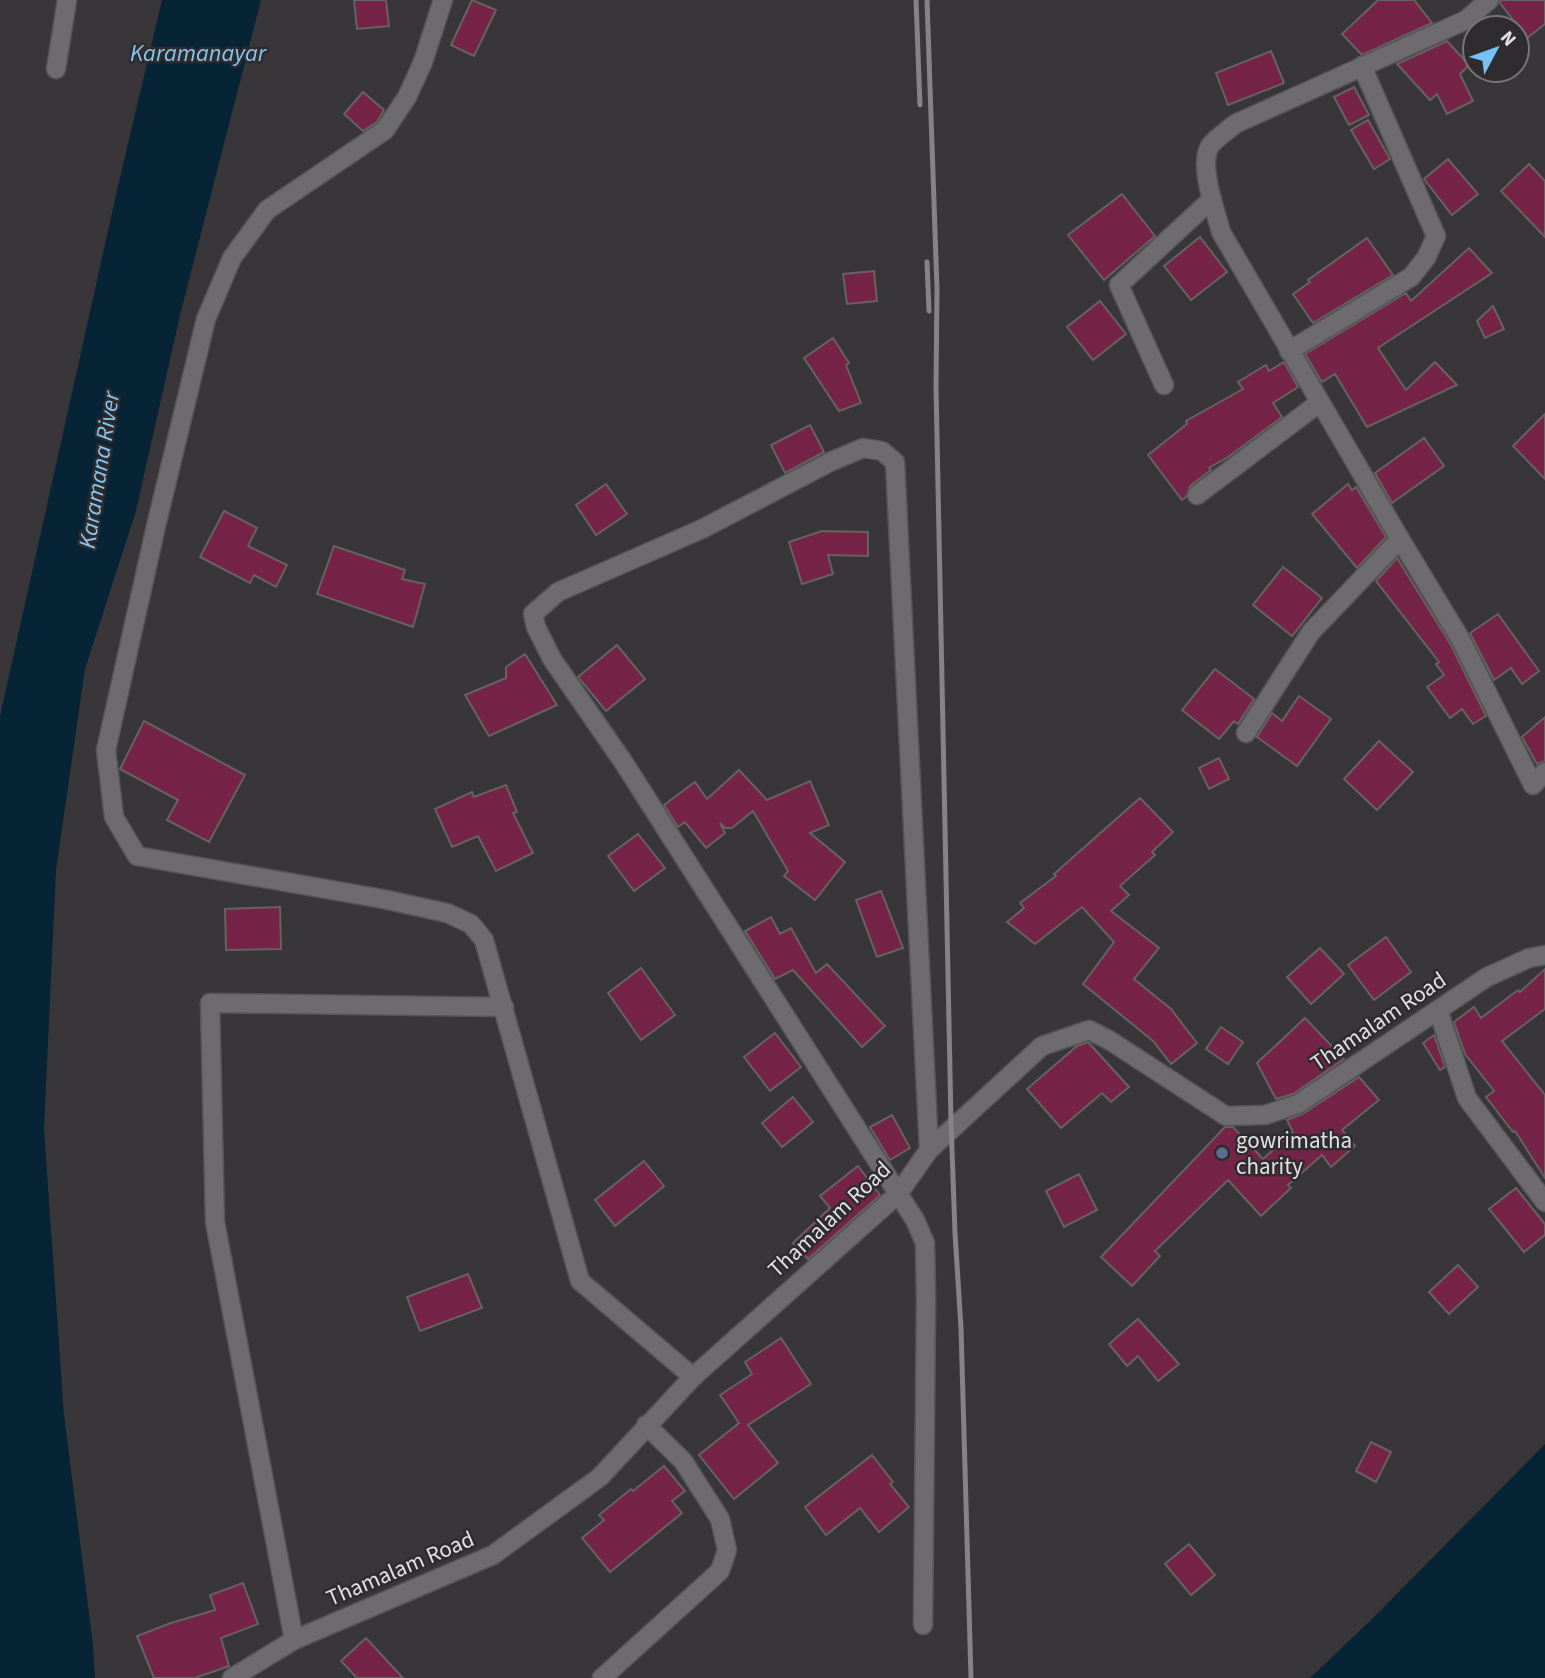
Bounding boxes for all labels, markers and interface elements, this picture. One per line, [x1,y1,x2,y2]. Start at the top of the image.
north arrow [1461,14,1531,84]
text: N [1493,25,1522,52]
water label: Karamanayar [130,36,268,71]
water label: Karamana River [70,387,129,551]
street label: Thamalam Road [1304,964,1453,1079]
place label: gowrimatha charity [1236,1124,1352,1183]
marker: gowrimatha charity [1214,1145,1230,1161]
street label: Thamalam Road [760,1154,898,1285]
street label: Thamalam Road [321,1522,479,1614]

